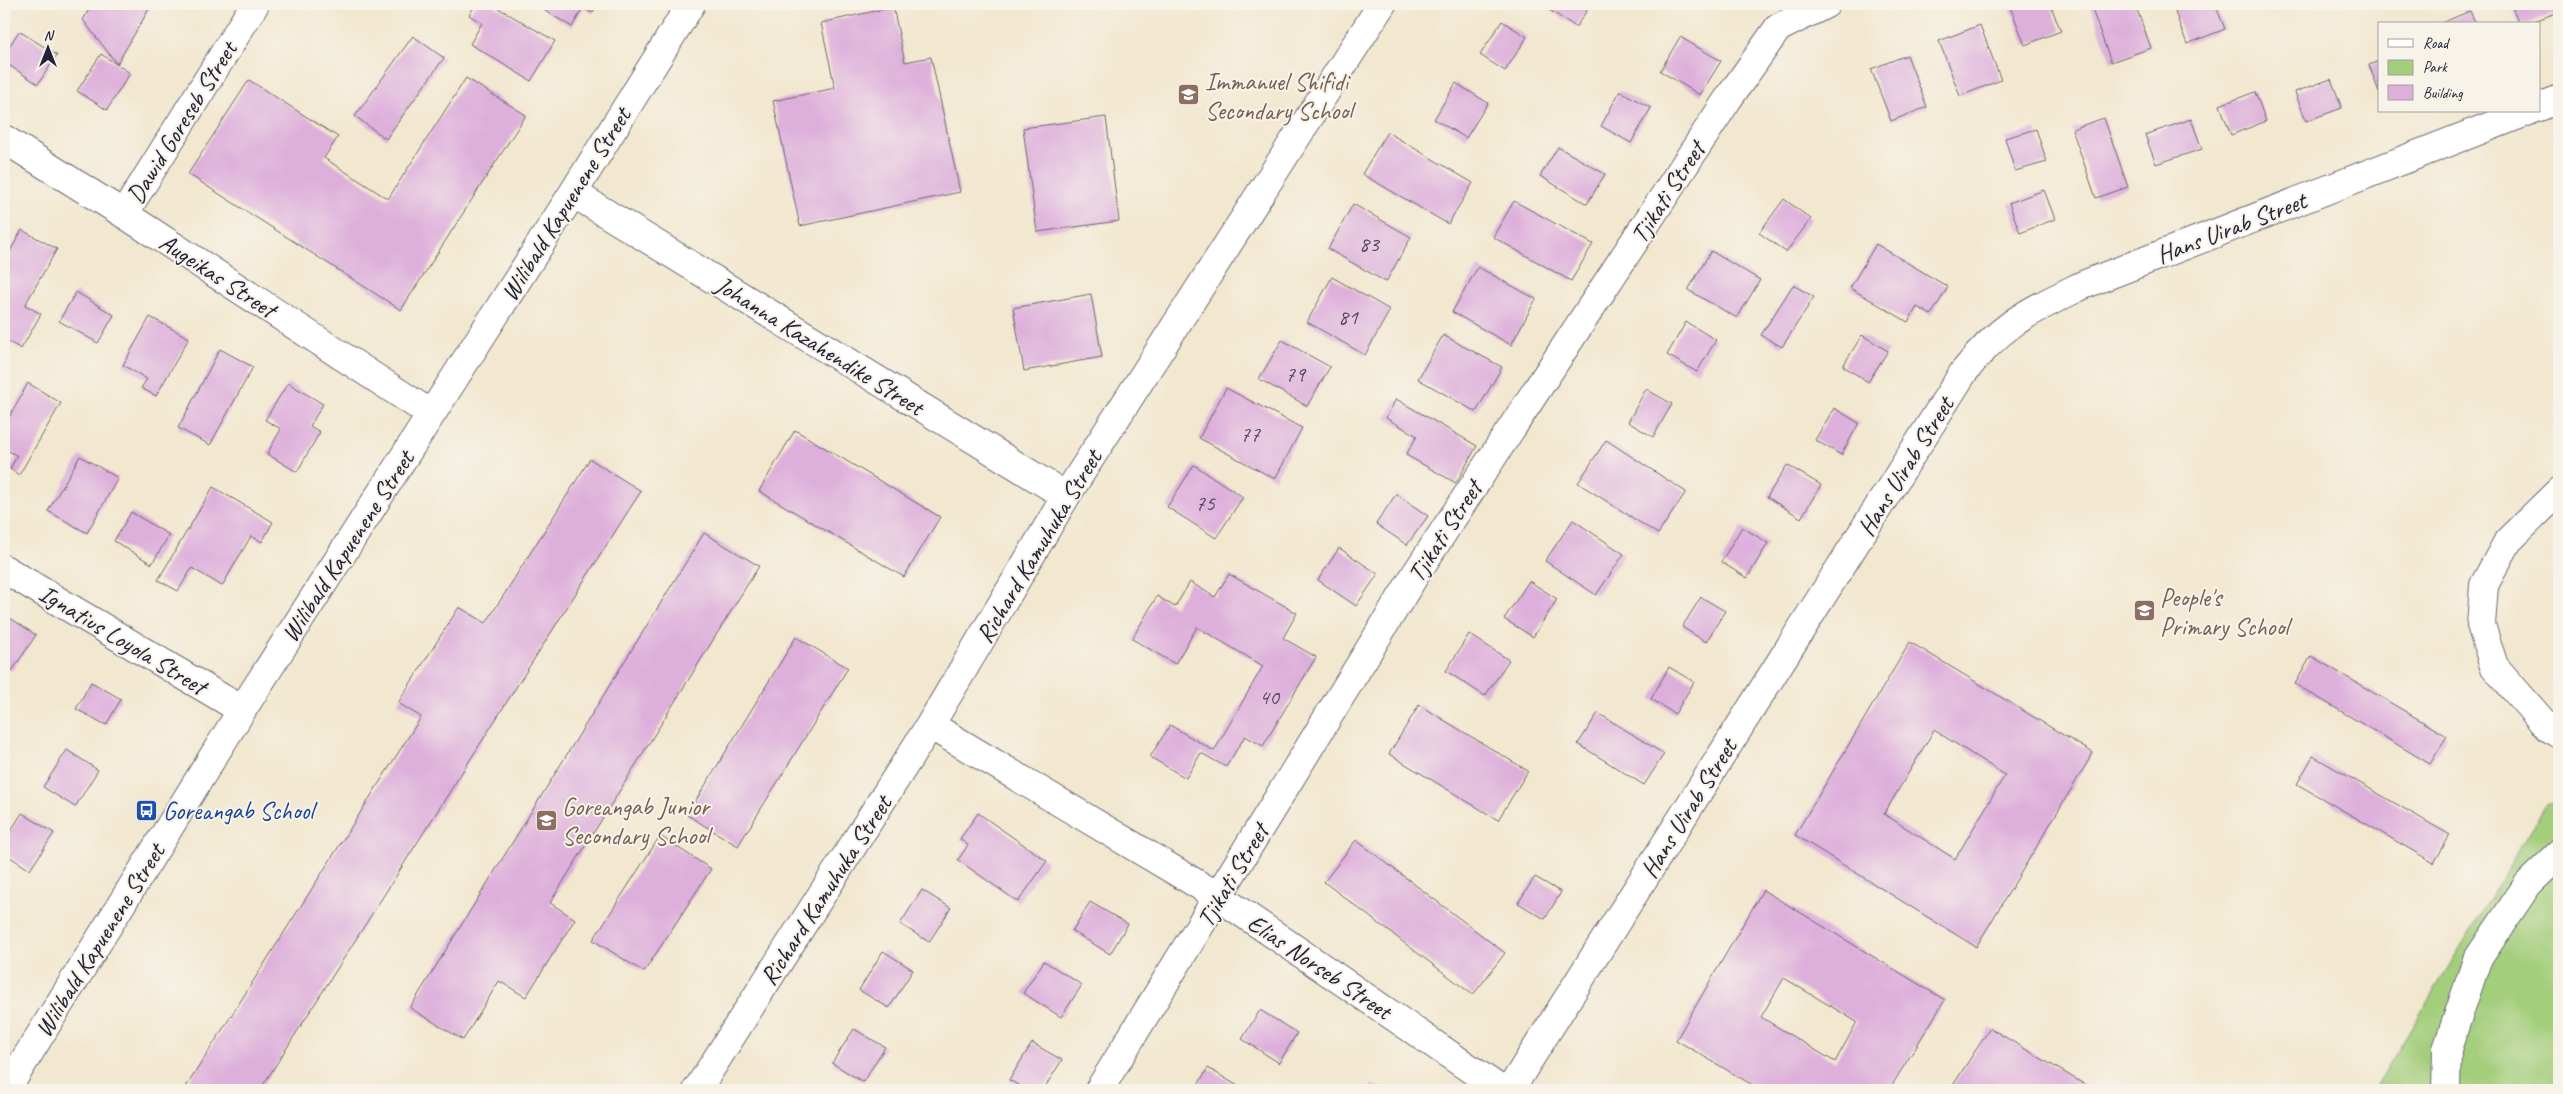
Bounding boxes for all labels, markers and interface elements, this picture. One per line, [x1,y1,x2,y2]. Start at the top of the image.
north arrow [22,22,72,72]
legend [2378,22,2540,112]
text: N [44,27,55,44]
street label: Dawid Goreseb Street [119,33,246,209]
text: Road [2423,34,2450,53]
text: Park [2423,58,2448,77]
place label: Immanuel Shifidi Secondary School [1205,66,1357,127]
school or university icon: Immanuel Shifidi Secondary School [1177,83,1201,107]
text: Building [2423,84,2463,103]
street label: Wilibald Kapuenene Street [494,100,640,307]
street label: Tjikati Street [1623,133,1714,249]
street label: Hans Uirab Street [2152,184,2313,271]
street label: Augeikas Street [153,226,285,327]
house number: 83 [1359,230,1381,258]
street label: Johanna Kazahendike Street [709,268,932,424]
house number: 81 [1338,303,1359,331]
house number: 79 [1285,360,1307,388]
street label: Hans Uirab Street [1850,389,1963,542]
house number: 77 [1240,420,1261,448]
street label: Richard Kamuhuka Street [969,442,1110,649]
street label: Wilibald Kapuenene Street [274,443,423,648]
street label: Tjikati Street [1400,472,1491,588]
house number: 75 [1195,489,1216,517]
street label: Ignatius Loyola Street [33,577,215,704]
place label: People's Primary School [2160,582,2293,643]
school or university icon: People's Primary School [2132,599,2156,623]
house number: 40 [1259,683,1281,711]
street label: Hans Uirab Street [1633,731,1746,884]
street label: Richard Kamuhuka Street [753,788,901,991]
place label: Goreangab Junior Secondary School [562,791,714,852]
place label: Goreangab School [163,795,318,827]
bus stop icon: Goreangab School [135,798,159,822]
school or university icon: Goreangab Junior Secondary School [534,808,558,832]
street label: Tjikati Street [1190,815,1278,933]
street label: Wilibald Kapuenene Street [28,836,174,1043]
street label: Elias Norseb Street [1241,907,1400,1028]

